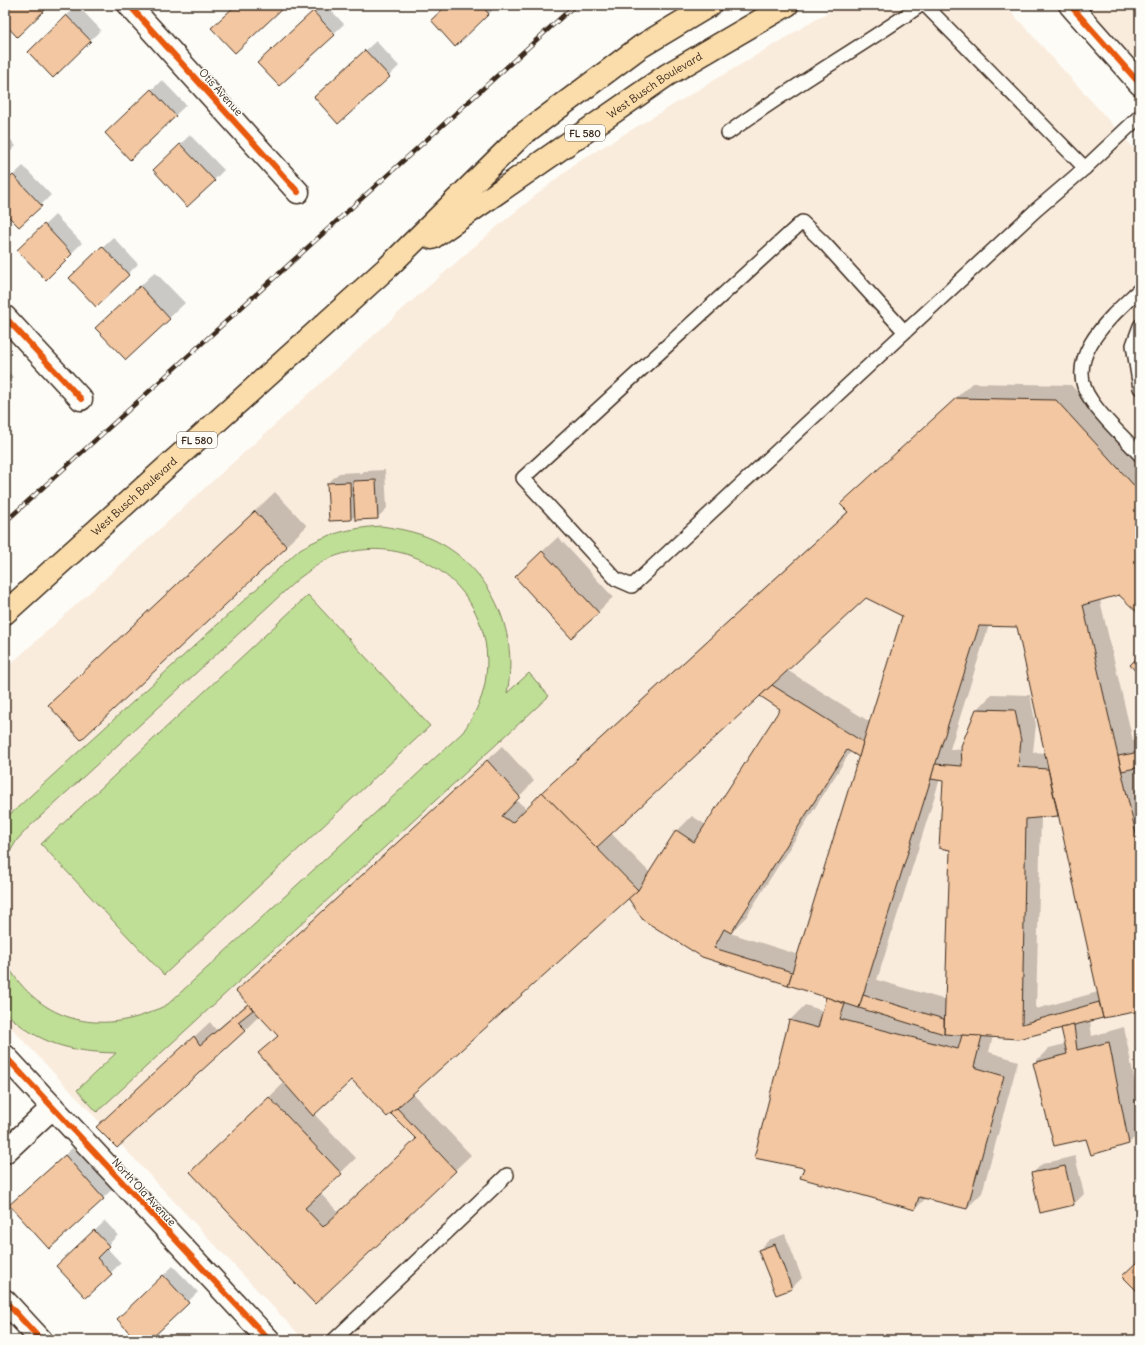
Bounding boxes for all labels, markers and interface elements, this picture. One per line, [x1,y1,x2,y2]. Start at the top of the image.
street label: West Busch Boulevard [604,49,705,121]
street label: Otis Avenue [196,65,246,119]
road number: FL 580 [565,125,605,141]
road number: FL 580 [177,432,217,448]
street label: West Busch Boulevard [88,454,180,539]
street label: North Ola Avenue [109,1155,179,1229]

